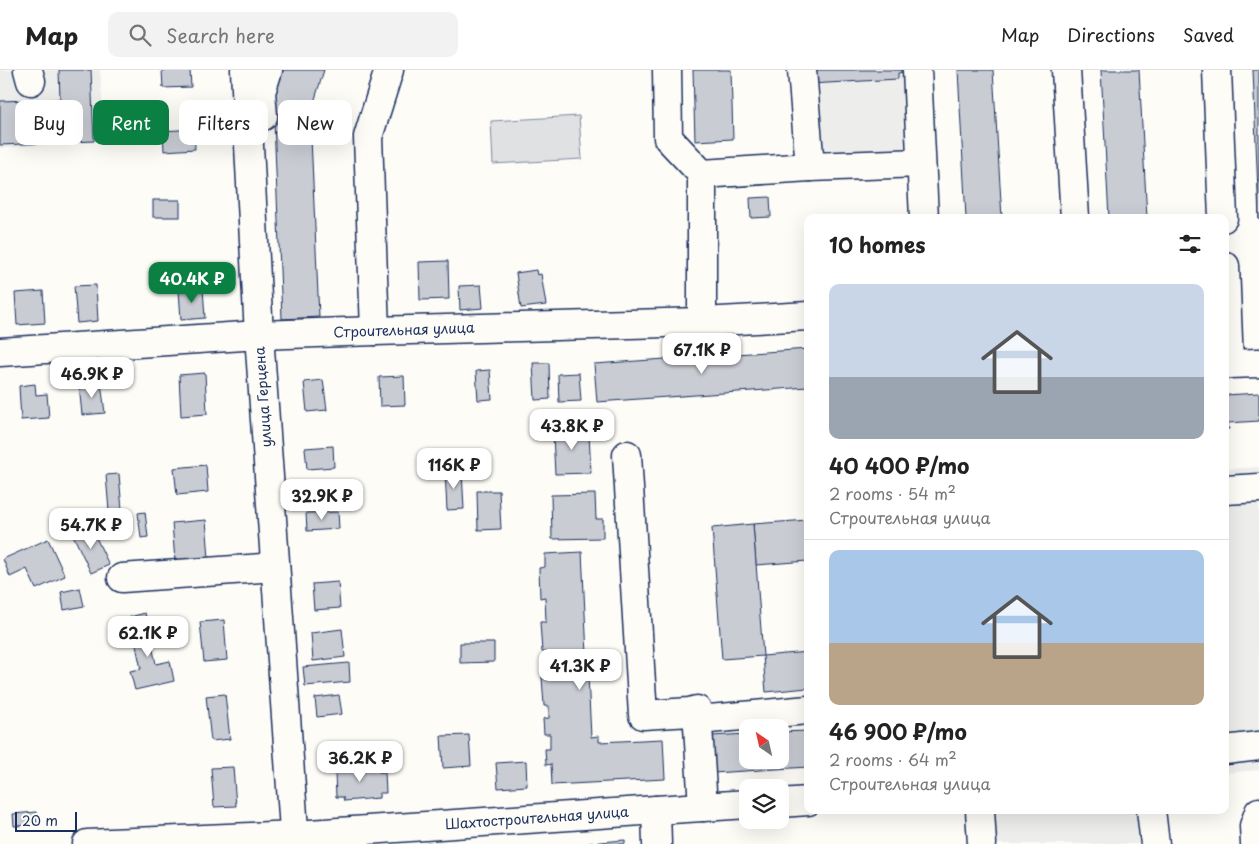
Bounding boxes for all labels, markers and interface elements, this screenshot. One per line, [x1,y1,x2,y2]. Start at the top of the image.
search box [108,12,458,57]
text: Map [25,17,78,53]
icon: search [126,21,154,49]
text: Search here [166,21,275,49]
text: Map [1001,21,1039,48]
text: Directions [1067,21,1155,48]
text: Saved [1183,21,1234,48]
chip: Buy [15,100,83,145]
chip: Rent [93,100,169,145]
chip: Filters [179,100,268,145]
chip: New [278,100,352,145]
text: 10 homes [829,228,926,260]
icon: filters [1176,230,1204,258]
pin: 40.4K ₽ [146,262,238,304]
text: 40.4K ₽ [160,266,224,290]
street label: Строительная улица [333,317,475,342]
icon: home [972,317,1062,407]
pin: 67.1K ₽ [656,332,748,375]
text: 67.1K ₽ [673,337,731,361]
street label: улица Герцена [248,346,277,448]
pin: 46.9K ₽ [46,356,138,399]
text: 46.9K ₽ [61,361,123,385]
pin: 43.8K ₽ [526,408,618,451]
text: 43.8K ₽ [540,413,604,437]
pin: 116K ₽ [413,448,495,490]
text: 40 400 ₽/mo [829,449,969,481]
text: 116K ₽ [428,452,480,476]
pin: 32.9K ₽ [276,478,368,521]
text: 2 rooms · 54 m² [829,481,956,505]
text: 32.9K ₽ [291,483,353,507]
text: Строительная улица [829,505,991,529]
pin: 54.7K ₽ [45,508,137,550]
text: 54.7K ₽ [60,512,122,536]
icon: home [972,582,1062,672]
pin: 62.1K ₽ [102,616,194,658]
text: 62.1K ₽ [119,620,177,644]
pin: 41.3K ₽ [534,648,626,691]
text: 41.3K ₽ [550,653,610,677]
text: 46 900 ₽/mo [829,715,967,747]
north arrow [739,719,789,769]
map controls [739,719,789,829]
pin: 36.2K ₽ [314,740,406,783]
text: 36.2K ₽ [328,745,392,769]
text: 2 rooms · 64 m² [829,747,957,771]
text: Строительная улица [829,771,991,795]
button: layers [739,779,789,829]
street label: Шахтостроительная улица [444,801,630,834]
scale bar [15,809,78,832]
text: 20 m [22,810,58,831]

